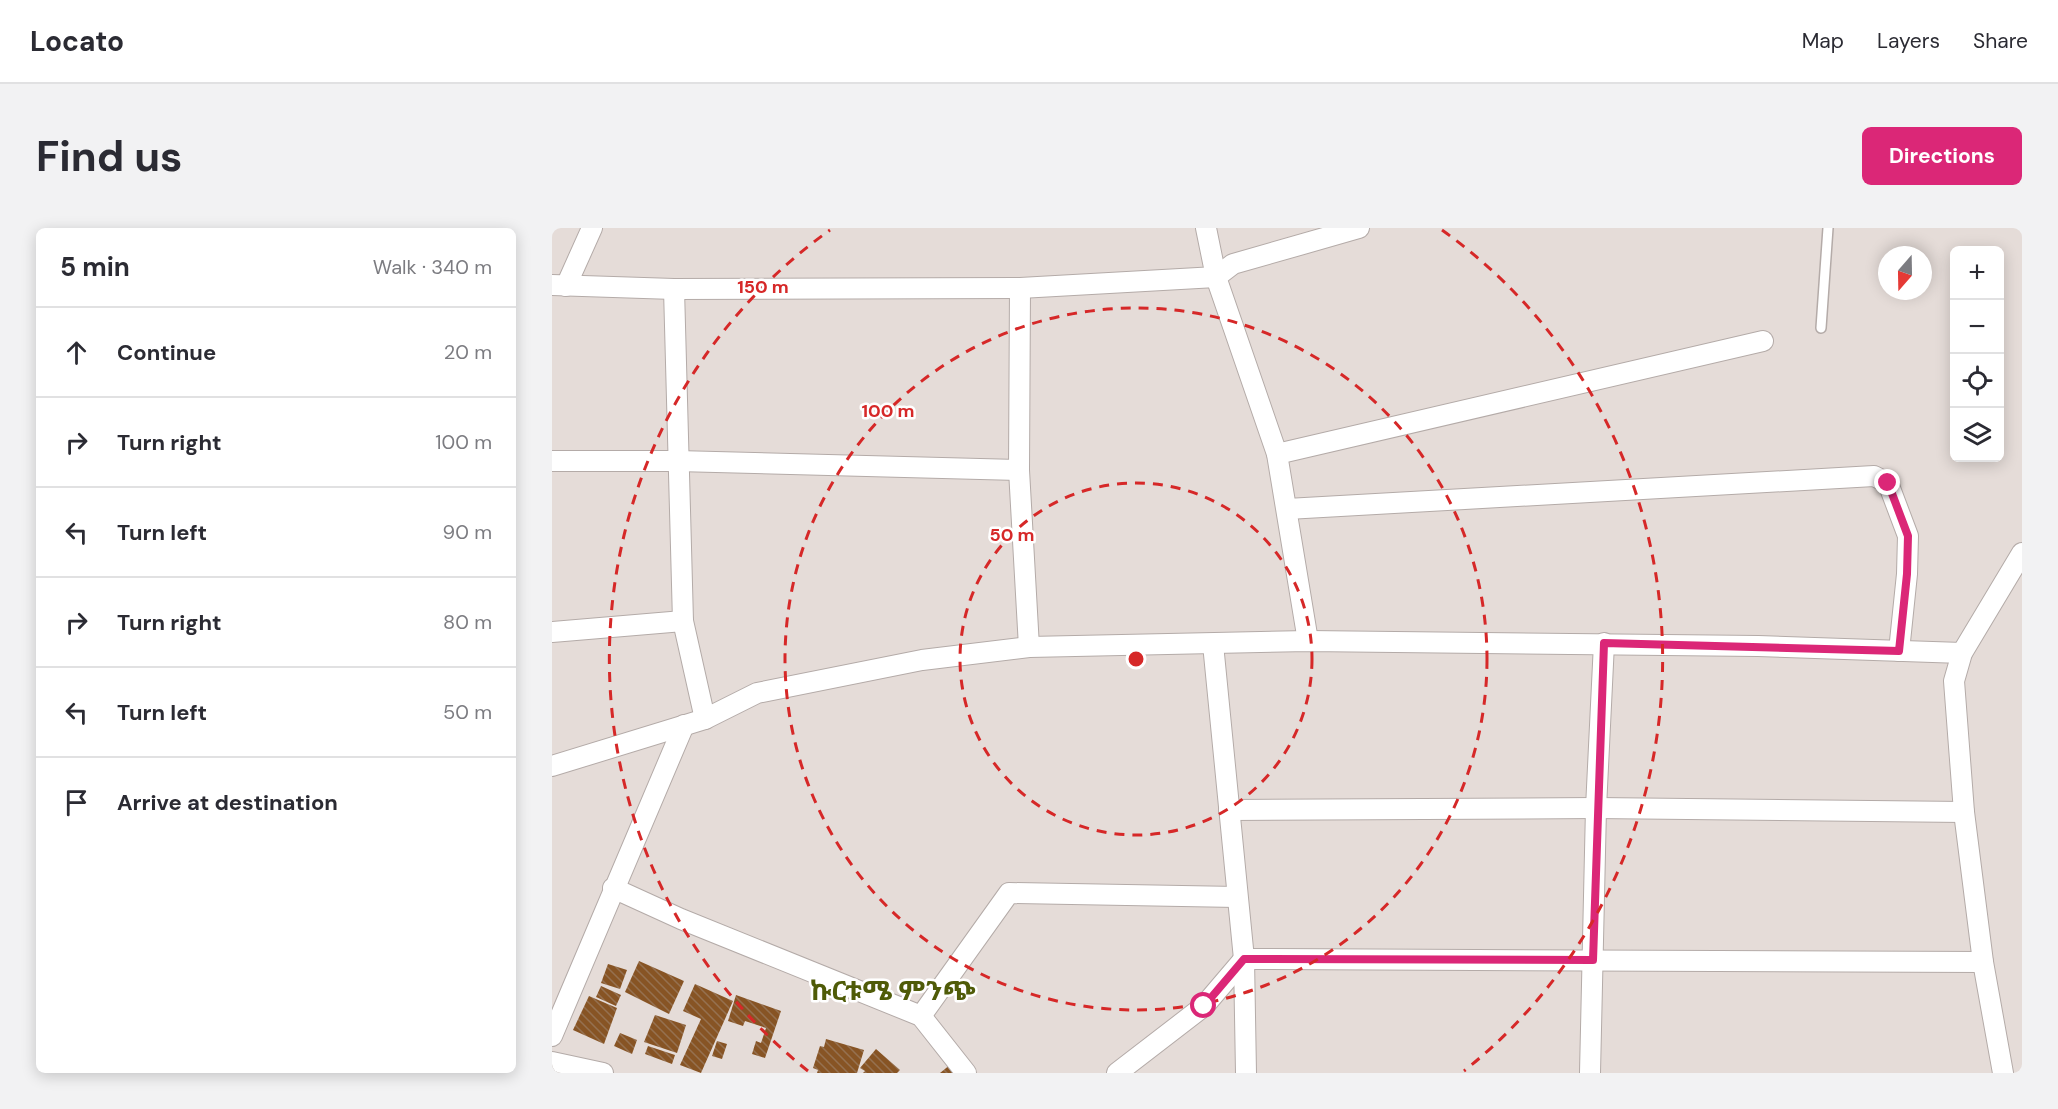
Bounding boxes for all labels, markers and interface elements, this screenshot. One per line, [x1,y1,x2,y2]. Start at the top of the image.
text: Locato [30,23,124,60]
text: Map [1802,27,1844,55]
text: Layers [1877,27,1940,55]
text: Share [1973,27,2028,55]
button: Directions [1862,127,2022,185]
text: Find us [36,129,182,184]
north arrow [1878,246,1932,300]
map controls [1950,246,2004,462]
button: + [1950,246,2004,300]
text: 5 min [60,250,130,284]
text: Walk · 340 m [373,254,492,280]
text: 150 m [737,275,789,299]
button: − [1950,300,2004,354]
icon: ahead [60,336,93,369]
text: Continue [117,338,216,367]
text: 20 m [444,339,492,365]
button: locate [1950,354,2004,408]
text: 100 m [861,399,915,423]
button: layers [1950,408,2004,462]
icon: right [60,426,93,459]
text: Turn right [117,428,222,457]
text: 100 m [435,429,492,455]
route end [1874,469,1900,495]
icon: left [60,516,93,549]
text: Turn left [117,518,207,547]
text: 90 m [443,519,492,545]
text: 50 m [989,523,1035,547]
icon: right [60,606,93,639]
text: Turn right [117,608,222,637]
text: 80 m [443,609,492,635]
centre of rings [1126,649,1146,669]
icon: left [60,696,93,729]
text: Turn left [117,698,207,727]
text: 50 m [443,699,492,725]
icon: arrive [60,786,93,819]
text: Arrive at destination [117,788,338,817]
district label: ኩርቱሜ ምንጭ [810,973,976,1008]
route start [1190,992,1216,1018]

